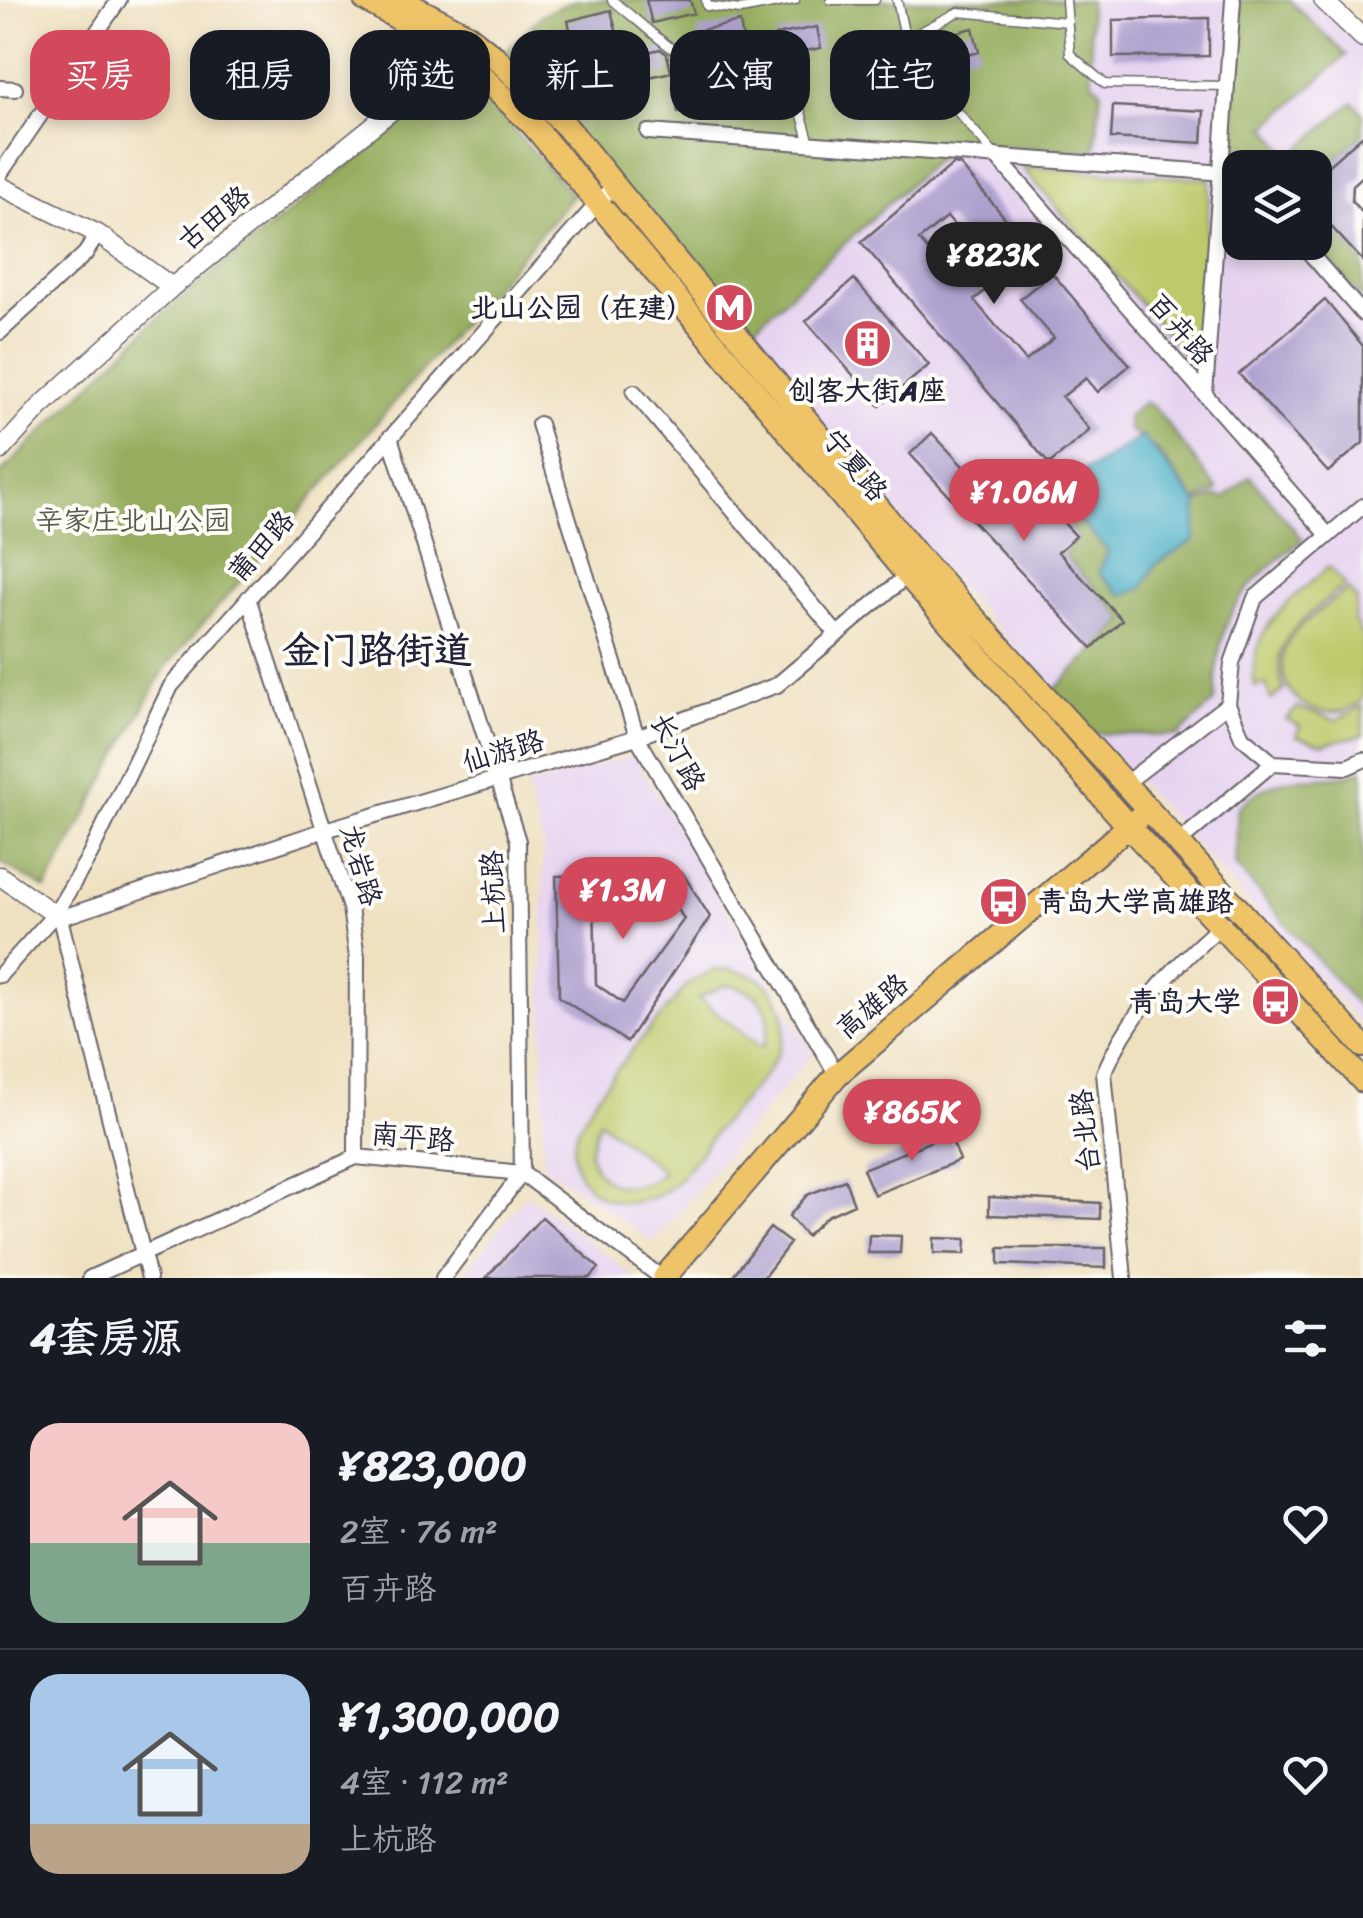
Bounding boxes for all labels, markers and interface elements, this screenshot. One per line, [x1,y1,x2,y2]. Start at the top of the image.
chip: 买房 [30,30,170,120]
chip: 租房 [190,30,330,120]
chip: 筛选 [350,30,490,120]
chip: 新上 [510,30,650,120]
chip: 公寓 [670,30,810,120]
chip: 住宅 [830,30,970,120]
map controls [1222,150,1332,260]
button: layers [1222,150,1332,260]
street label: 古田路 [166,173,262,263]
pin: ¥823K [924,222,1064,307]
text: ¥823K [948,226,1040,283]
metro station icon: 北山公园（在建） [703,281,755,333]
street label: 百卉路 [1135,281,1227,377]
place label: 北山公园（在建） [470,283,694,332]
building icon: 创客大街A座 [841,317,893,369]
place label: 创客大街A座 [788,366,946,415]
street label: 宁夏路 [809,417,901,513]
pin: ¥1.06M [943,459,1105,544]
text: ¥1.06M [971,463,1077,520]
park label: 辛家庄北山公园 [35,496,231,545]
street label: 莆田路 [215,498,307,594]
district label: 金门路街道 [282,617,472,684]
street label: 长汀路 [637,703,719,801]
street label: 仙游路 [456,715,550,787]
street label: 龙岩路 [326,818,396,912]
street label: 上杭路 [467,849,519,935]
pin: ¥1.3M [553,857,693,942]
text: ¥1.3M [581,861,665,918]
bus stop icon: 青岛大学高雄路 [977,875,1029,927]
place label: 青岛大学高雄路 [1038,877,1234,926]
street label: 高雄路 [824,960,920,1052]
bus stop icon: 青岛大学 [1250,975,1302,1027]
place label: 青岛大学 [1129,977,1241,1026]
pin: ¥865K [842,1079,982,1164]
text: ¥865K [865,1083,959,1140]
street label: 台北路 [1056,1087,1114,1175]
street label: 南平路 [369,1109,457,1165]
text: 4套房源 [30,1301,182,1375]
icon: filters [1278,1311,1333,1366]
text: ¥823,000 [340,1429,527,1503]
icon: home [110,1463,230,1583]
icon: heart [1278,1496,1333,1551]
text: 2室 · 76 m² [340,1503,498,1560]
text: 百卉路 [340,1560,436,1617]
text: ¥1,300,000 [340,1680,560,1754]
icon: home [110,1714,230,1834]
icon: heart [1278,1747,1333,1802]
text: 4室 · 112 m² [340,1754,509,1811]
text: 上杭路 [340,1811,436,1868]

